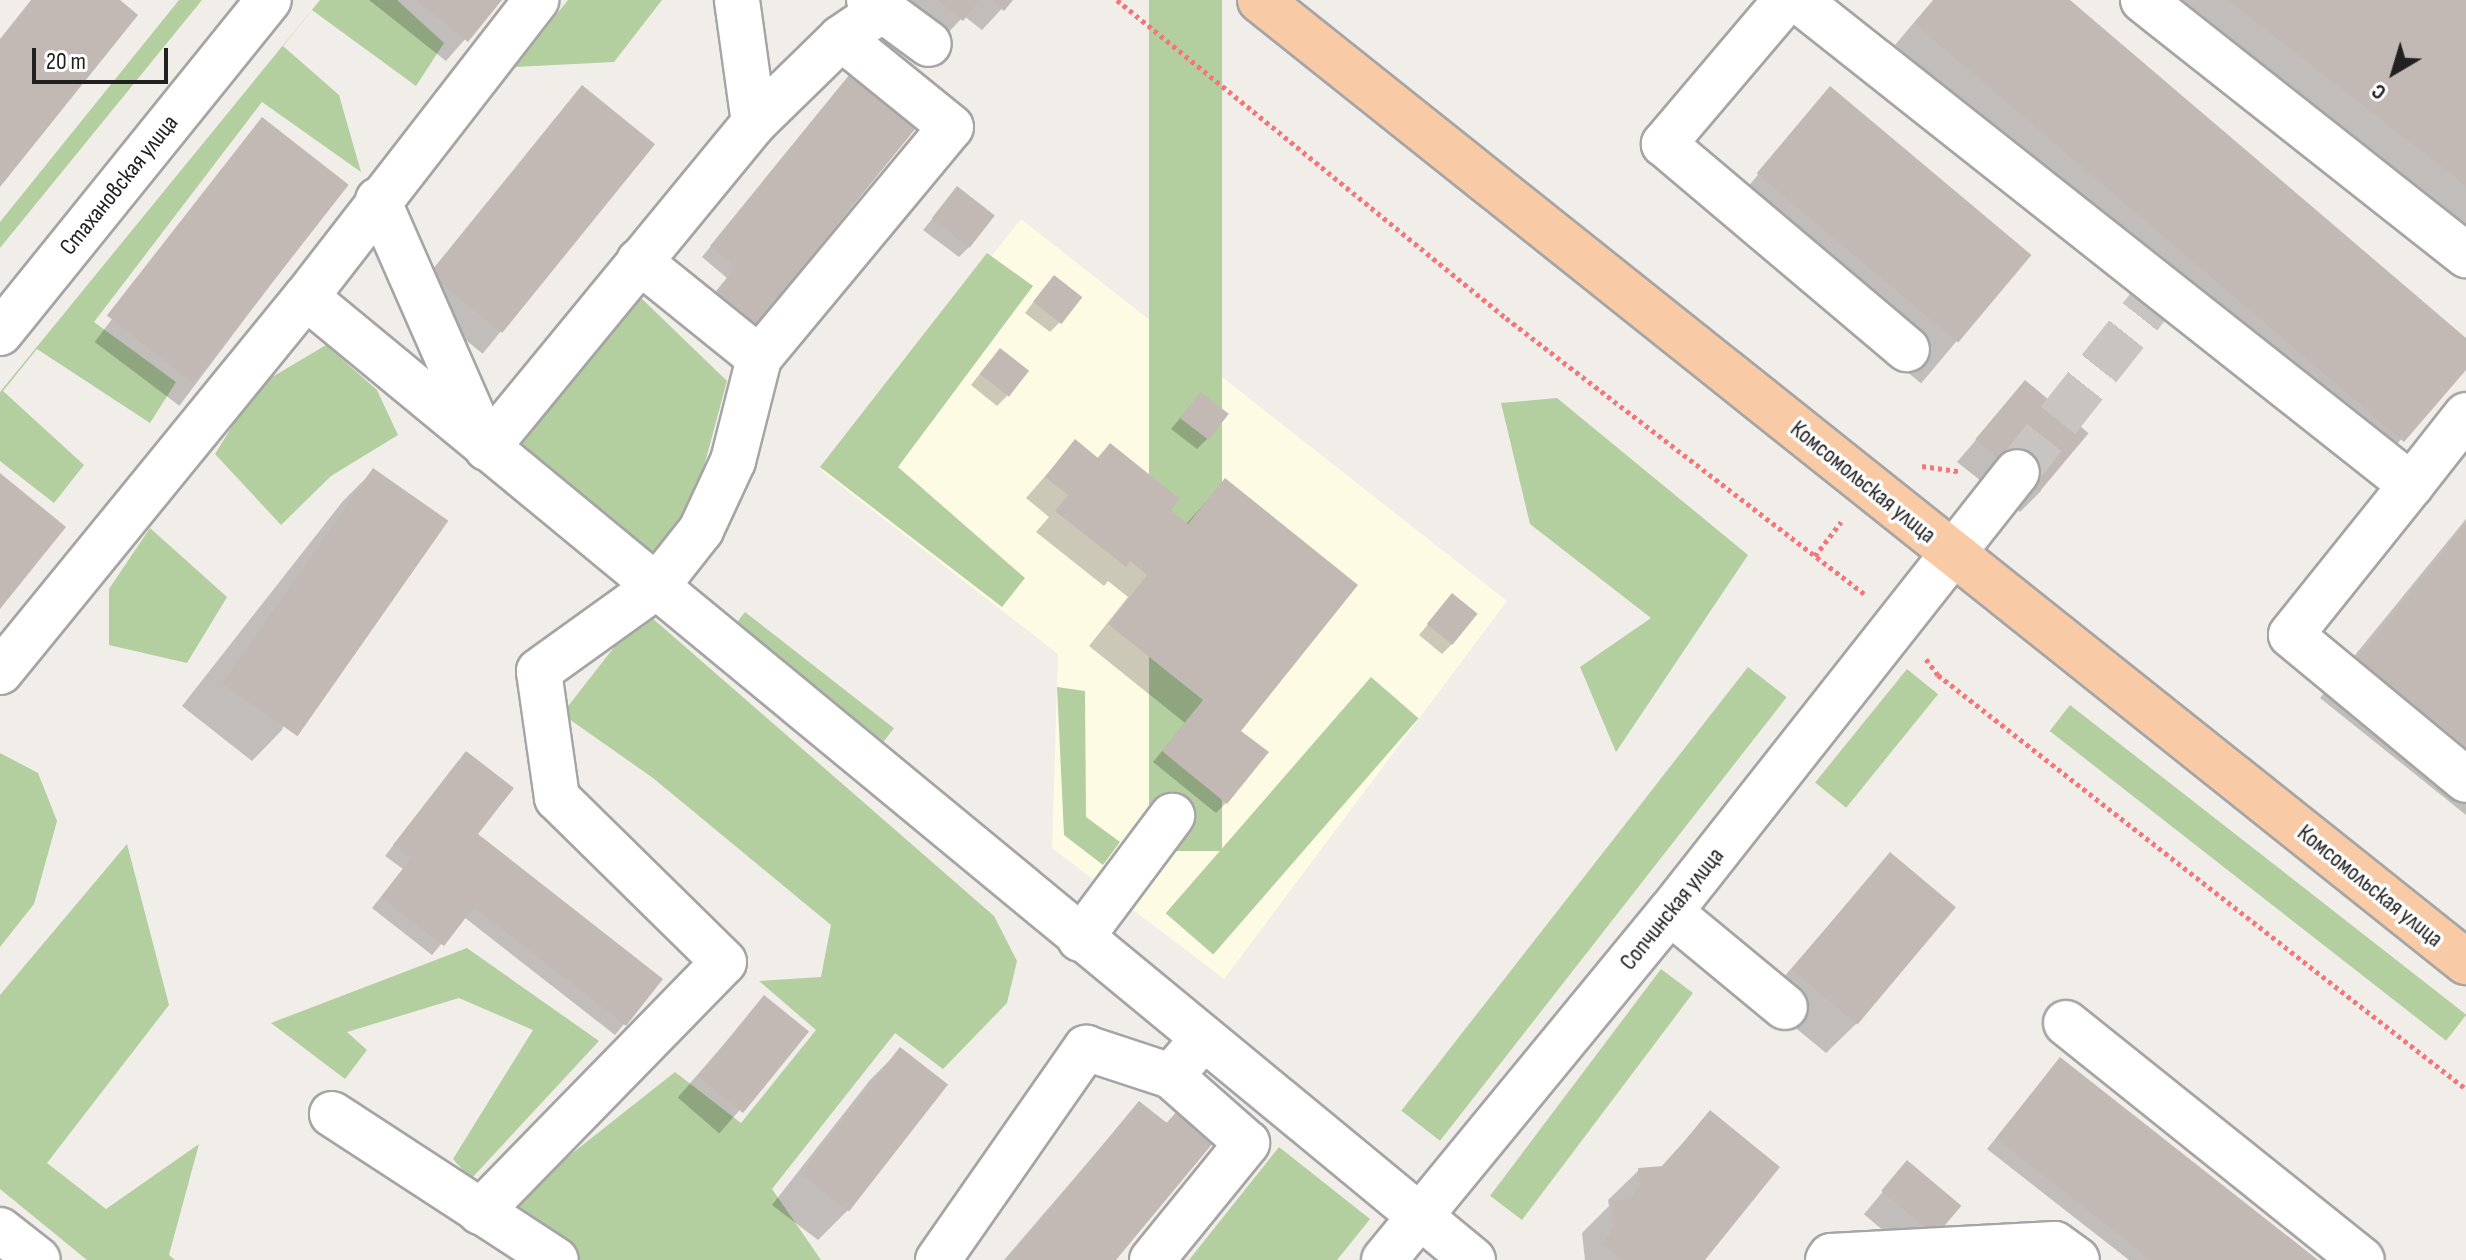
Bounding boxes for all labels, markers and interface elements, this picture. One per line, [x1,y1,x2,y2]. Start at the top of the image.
scale bar [36,32,172,82]
north arrow [2354,32,2434,112]
text: 20 m [46,47,86,76]
text: С [2366,77,2392,105]
street label: Стахановская улица [54,109,184,261]
street label: Комсомольская улица [1785,415,1941,549]
street label: Комсомольская улица [2292,819,2448,953]
street label: Сопчинская улица [1614,842,1730,976]

